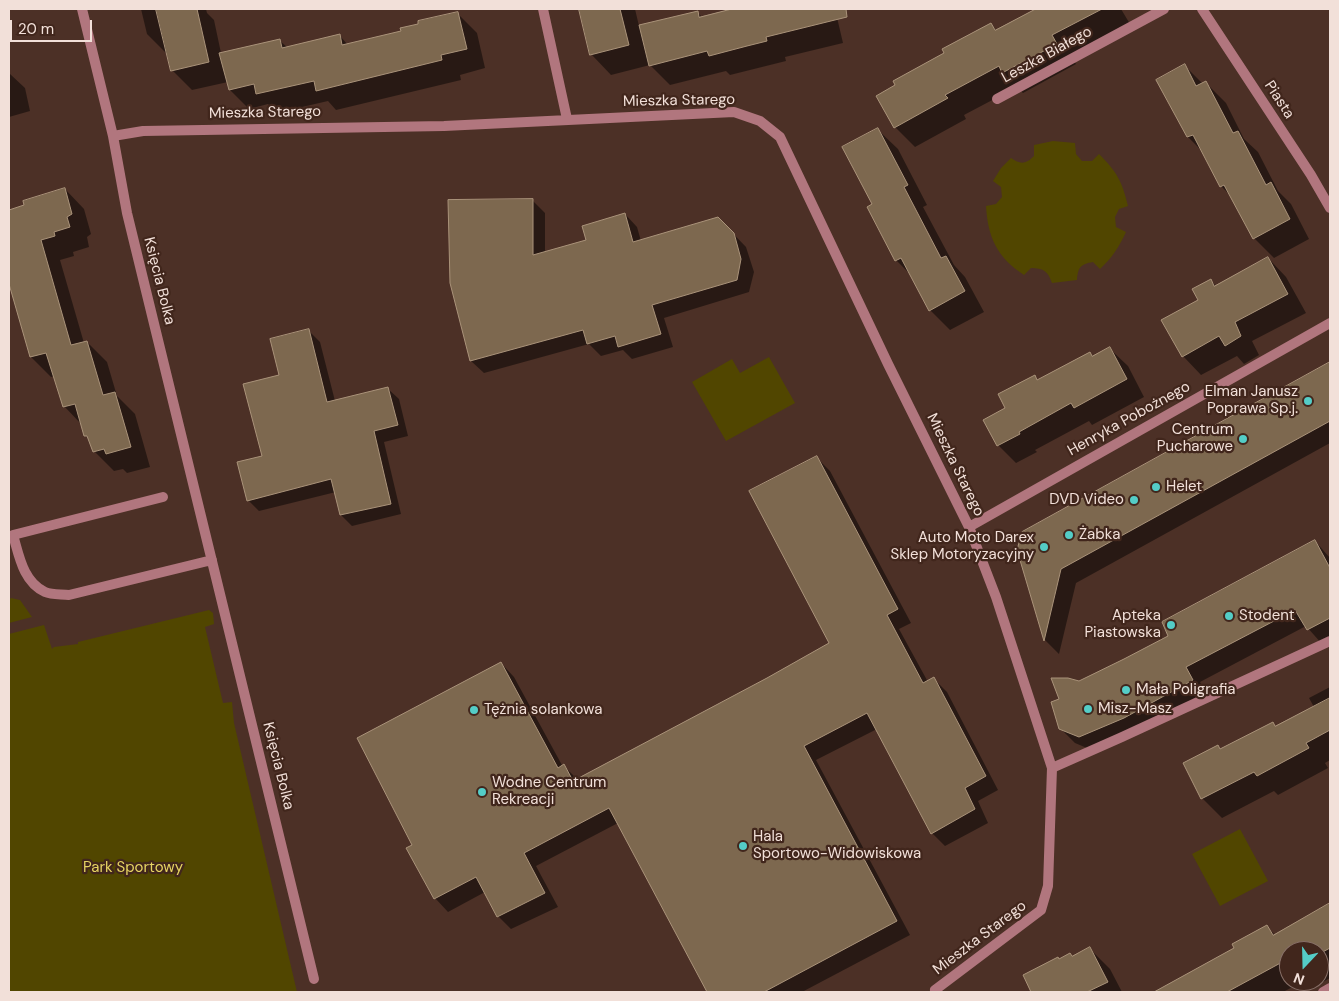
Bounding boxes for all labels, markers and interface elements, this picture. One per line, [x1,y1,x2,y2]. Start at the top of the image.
scale bar [12,10,95,42]
text: 20 m [18,19,54,39]
street label: Leszka Białego [999,23,1095,87]
street label: Piasta [1260,78,1298,122]
street label: Mieszka Starego [623,91,735,111]
street label: Mieszka Starego [209,103,321,123]
street label: Księcia Bolka [139,235,179,327]
street label: Henryka Pobożnego [1065,378,1193,460]
place label: Elman Janusz Poprawa Sp.j. [1205,383,1298,418]
marker: Elman Janusz Poprawa Sp.j. [1302,395,1314,407]
street label: Mieszka Starego [922,411,988,519]
place label: Centrum Pucharowe [1157,421,1233,456]
marker: Centrum Pucharowe [1237,433,1249,445]
place label: Helet [1166,478,1202,496]
marker: Helet [1150,481,1162,493]
place label: DVD Video [1049,491,1124,509]
marker: DVD Video [1128,494,1140,506]
place label: Żabka [1079,526,1120,544]
place label: Auto Moto Darex Sklep Motoryzacyjny [891,529,1034,564]
marker: Żabka [1063,529,1075,541]
marker: Auto Moto Darex Sklep Motoryzacyjny [1038,541,1050,553]
place label: Apteka Piastowska [1084,607,1161,642]
place label: Stodent [1239,607,1295,625]
marker: Stodent [1223,610,1235,622]
marker: Apteka Piastowska [1165,619,1177,631]
place label: Mała Poligrafia [1136,681,1235,699]
marker: Mała Poligrafia [1120,684,1132,696]
place label: Misz-Masz [1098,700,1172,718]
place label: Tężnia solankowa [484,701,602,719]
marker: Misz-Masz [1082,703,1094,715]
marker: Tężnia solankowa [468,704,480,716]
street label: Księcia Bolka [258,720,298,812]
place label: Wodne Centrum Rekreacji [492,774,606,809]
marker: Wodne Centrum Rekreacji [476,786,488,798]
place label: Hala Sportowo-Widowiskowa [753,828,921,863]
marker: Hala Sportowo-Widowiskowa [737,840,749,852]
park label: Park Sportowy [83,859,183,877]
street label: Mieszka Starego [930,897,1030,979]
north arrow [1279,941,1329,991]
text: N [1291,969,1307,989]

